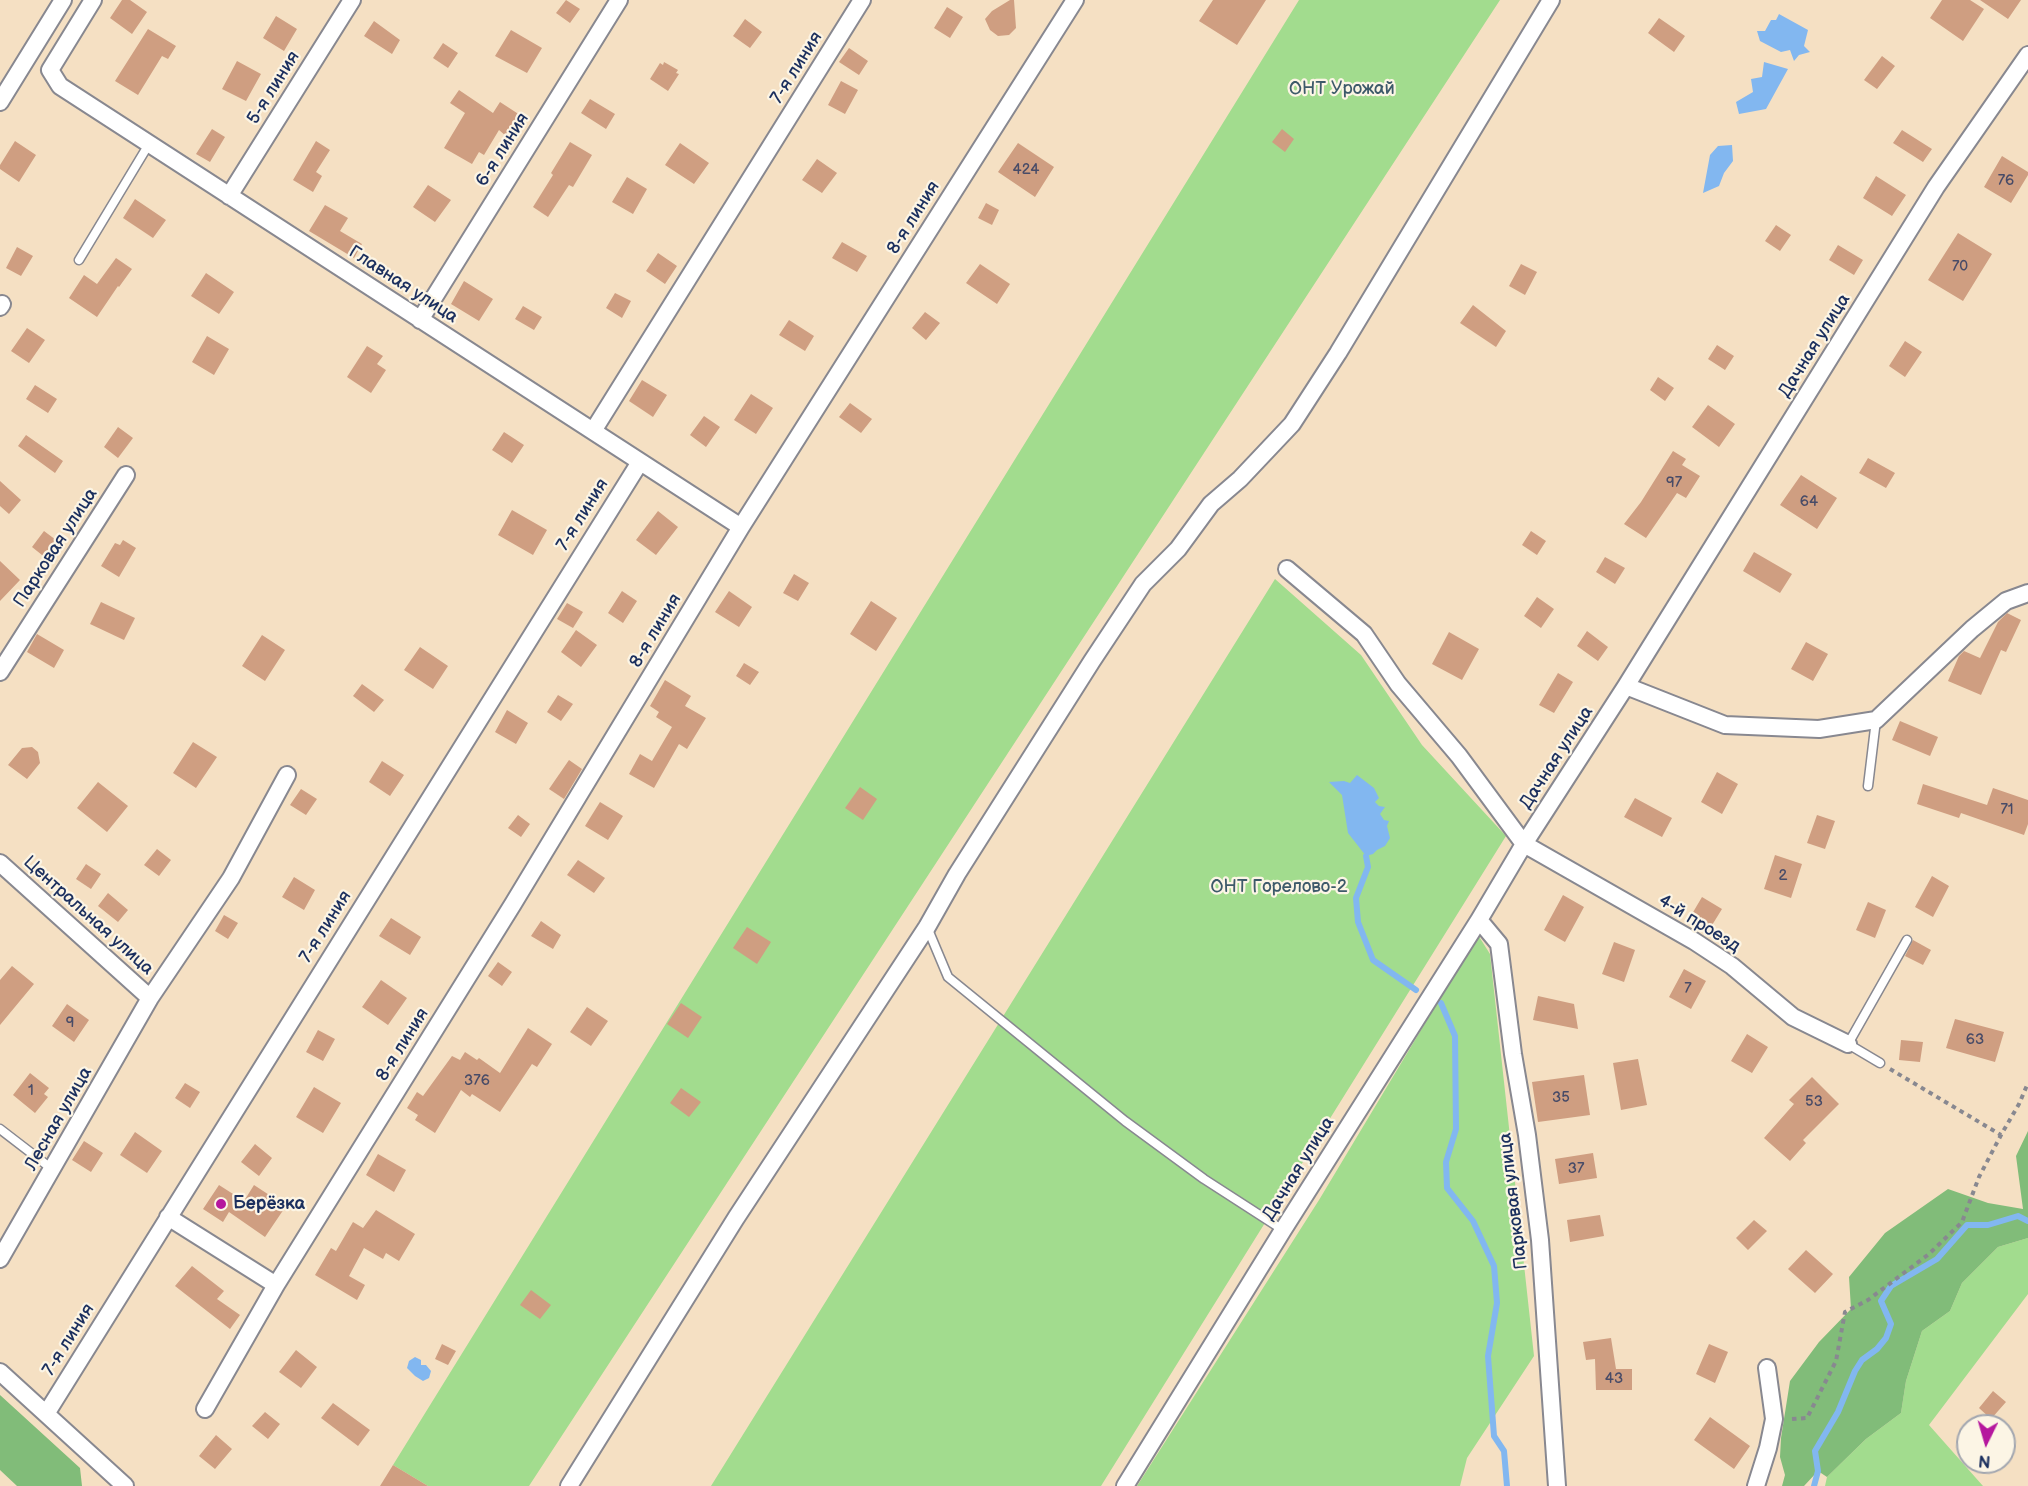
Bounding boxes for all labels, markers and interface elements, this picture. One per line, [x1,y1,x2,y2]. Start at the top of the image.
street label: 7-я линия [766,28,828,108]
street label: 5-я линия [243,47,305,129]
park label: ОНТ Урожай [1289,78,1395,100]
street label: 6-я линия [472,109,534,191]
house number: 424 [1013,161,1039,179]
house number: 76 [1998,172,2014,190]
street label: 8-я линия [883,177,945,259]
street label: Главная улица [344,242,462,328]
house number: 70 [1952,258,1968,276]
street label: Дачная улица [1775,290,1855,402]
house number: 97 [1666,474,1682,492]
street label: 7-я линия [552,475,614,555]
street label: Парковая улица [9,484,103,612]
house number: 64 [1800,493,1818,511]
street label: 8-я линия [626,590,686,672]
street label: Дачная улица [1516,703,1598,813]
house number: 71 [2000,801,2014,819]
street label: Центральная улица [18,852,158,980]
house number: 2 [1779,867,1787,885]
park label: ОНТ Горелово-2 [1211,876,1347,898]
street label: 7-я линия [295,887,357,967]
street label: 4-й проезд [1654,890,1744,958]
house number: 7 [1684,980,1692,998]
street label: 8-я линия [372,1004,434,1086]
house number: 9 [66,1014,74,1032]
house number: 63 [1966,1031,1984,1049]
street label: Лесная улица [21,1063,97,1175]
house number: 376 [464,1072,490,1090]
house number: 1 [28,1082,34,1100]
house number: 35 [1552,1089,1570,1107]
house number: 53 [1805,1093,1823,1111]
street label: Дачная улица [1259,1113,1339,1225]
street label: Парковая улица [1495,1131,1533,1271]
house number: 37 [1568,1160,1584,1178]
place label: Берёзка [233,1193,305,1215]
marker: Берёзка [214,1197,228,1211]
street label: 7-я линия [38,1300,100,1380]
house number: 43 [1605,1370,1623,1388]
north arrow [1956,1414,2016,1474]
text: N [1978,1450,1991,1470]

